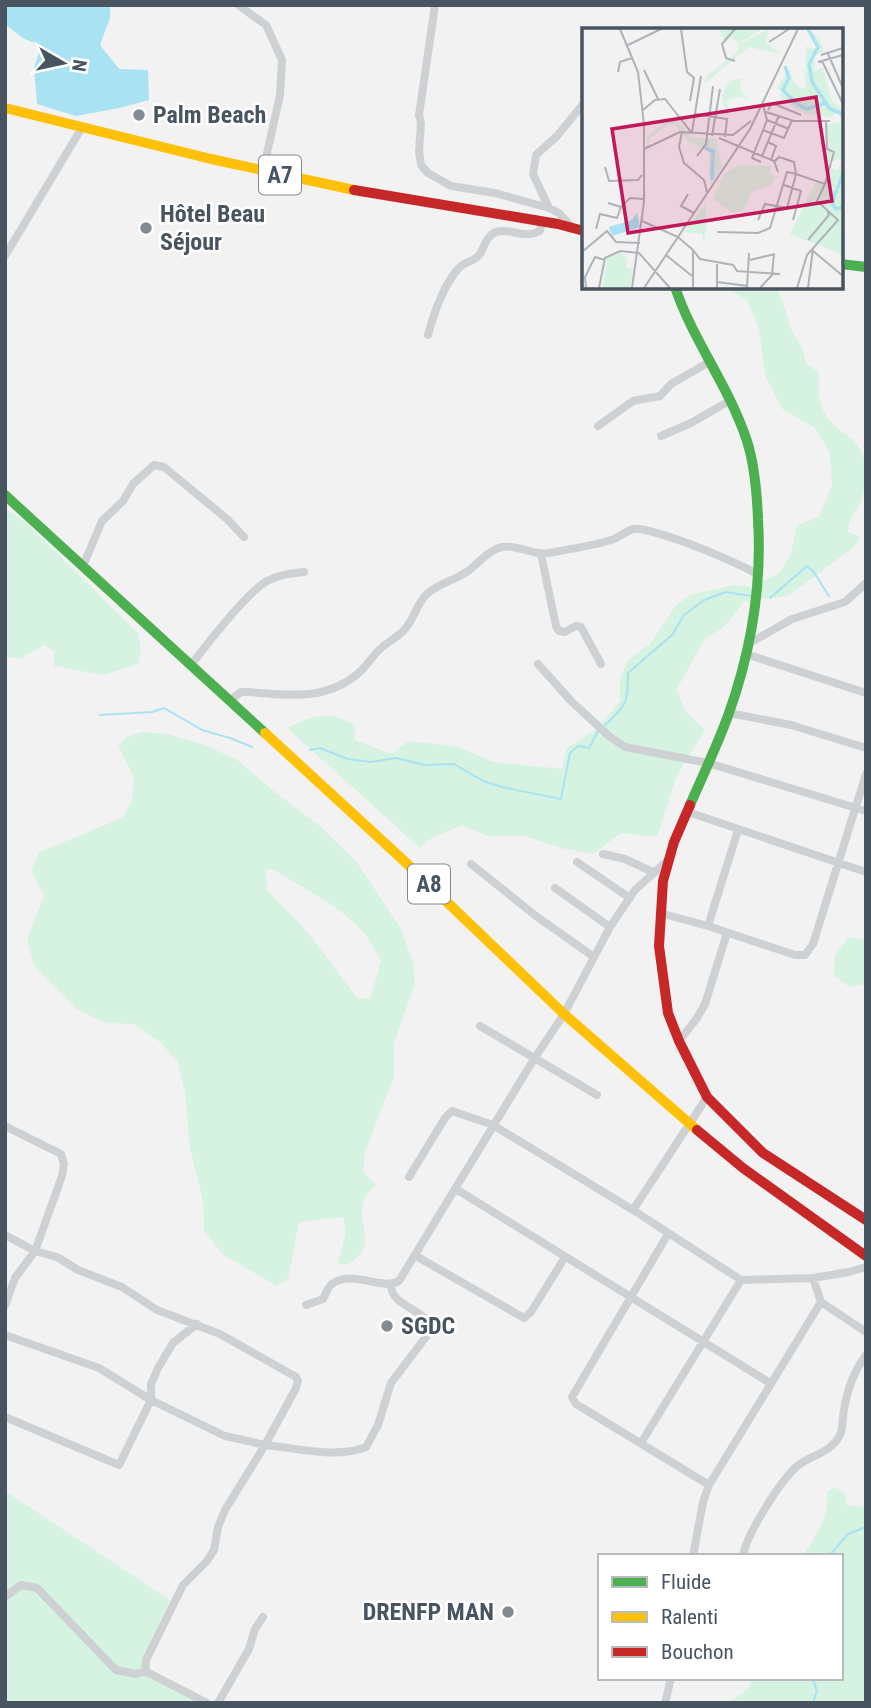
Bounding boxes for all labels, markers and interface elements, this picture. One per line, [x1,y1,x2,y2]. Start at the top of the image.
north arrow [28,28,98,98]
inset map [582,28,843,289]
text: N [67,58,92,73]
place label: Palm Beach [153,101,266,129]
marker: Palm Beach [131,107,147,123]
road number: A7 [259,156,301,194]
place label: Hôtel Beau Séjour [160,200,265,256]
marker: Hôtel Beau Séjour [138,220,154,236]
road number: A8 [408,864,450,904]
place label: SGDC [401,1312,455,1340]
marker: SGDC [379,1318,395,1334]
legend [598,1554,843,1680]
text: Fluide [661,1570,711,1594]
place label: DRENFP MAN [363,1598,494,1626]
marker: DRENFP MAN [500,1604,516,1620]
text: Ralenti [661,1605,718,1629]
text: Bouchon [661,1640,734,1664]

